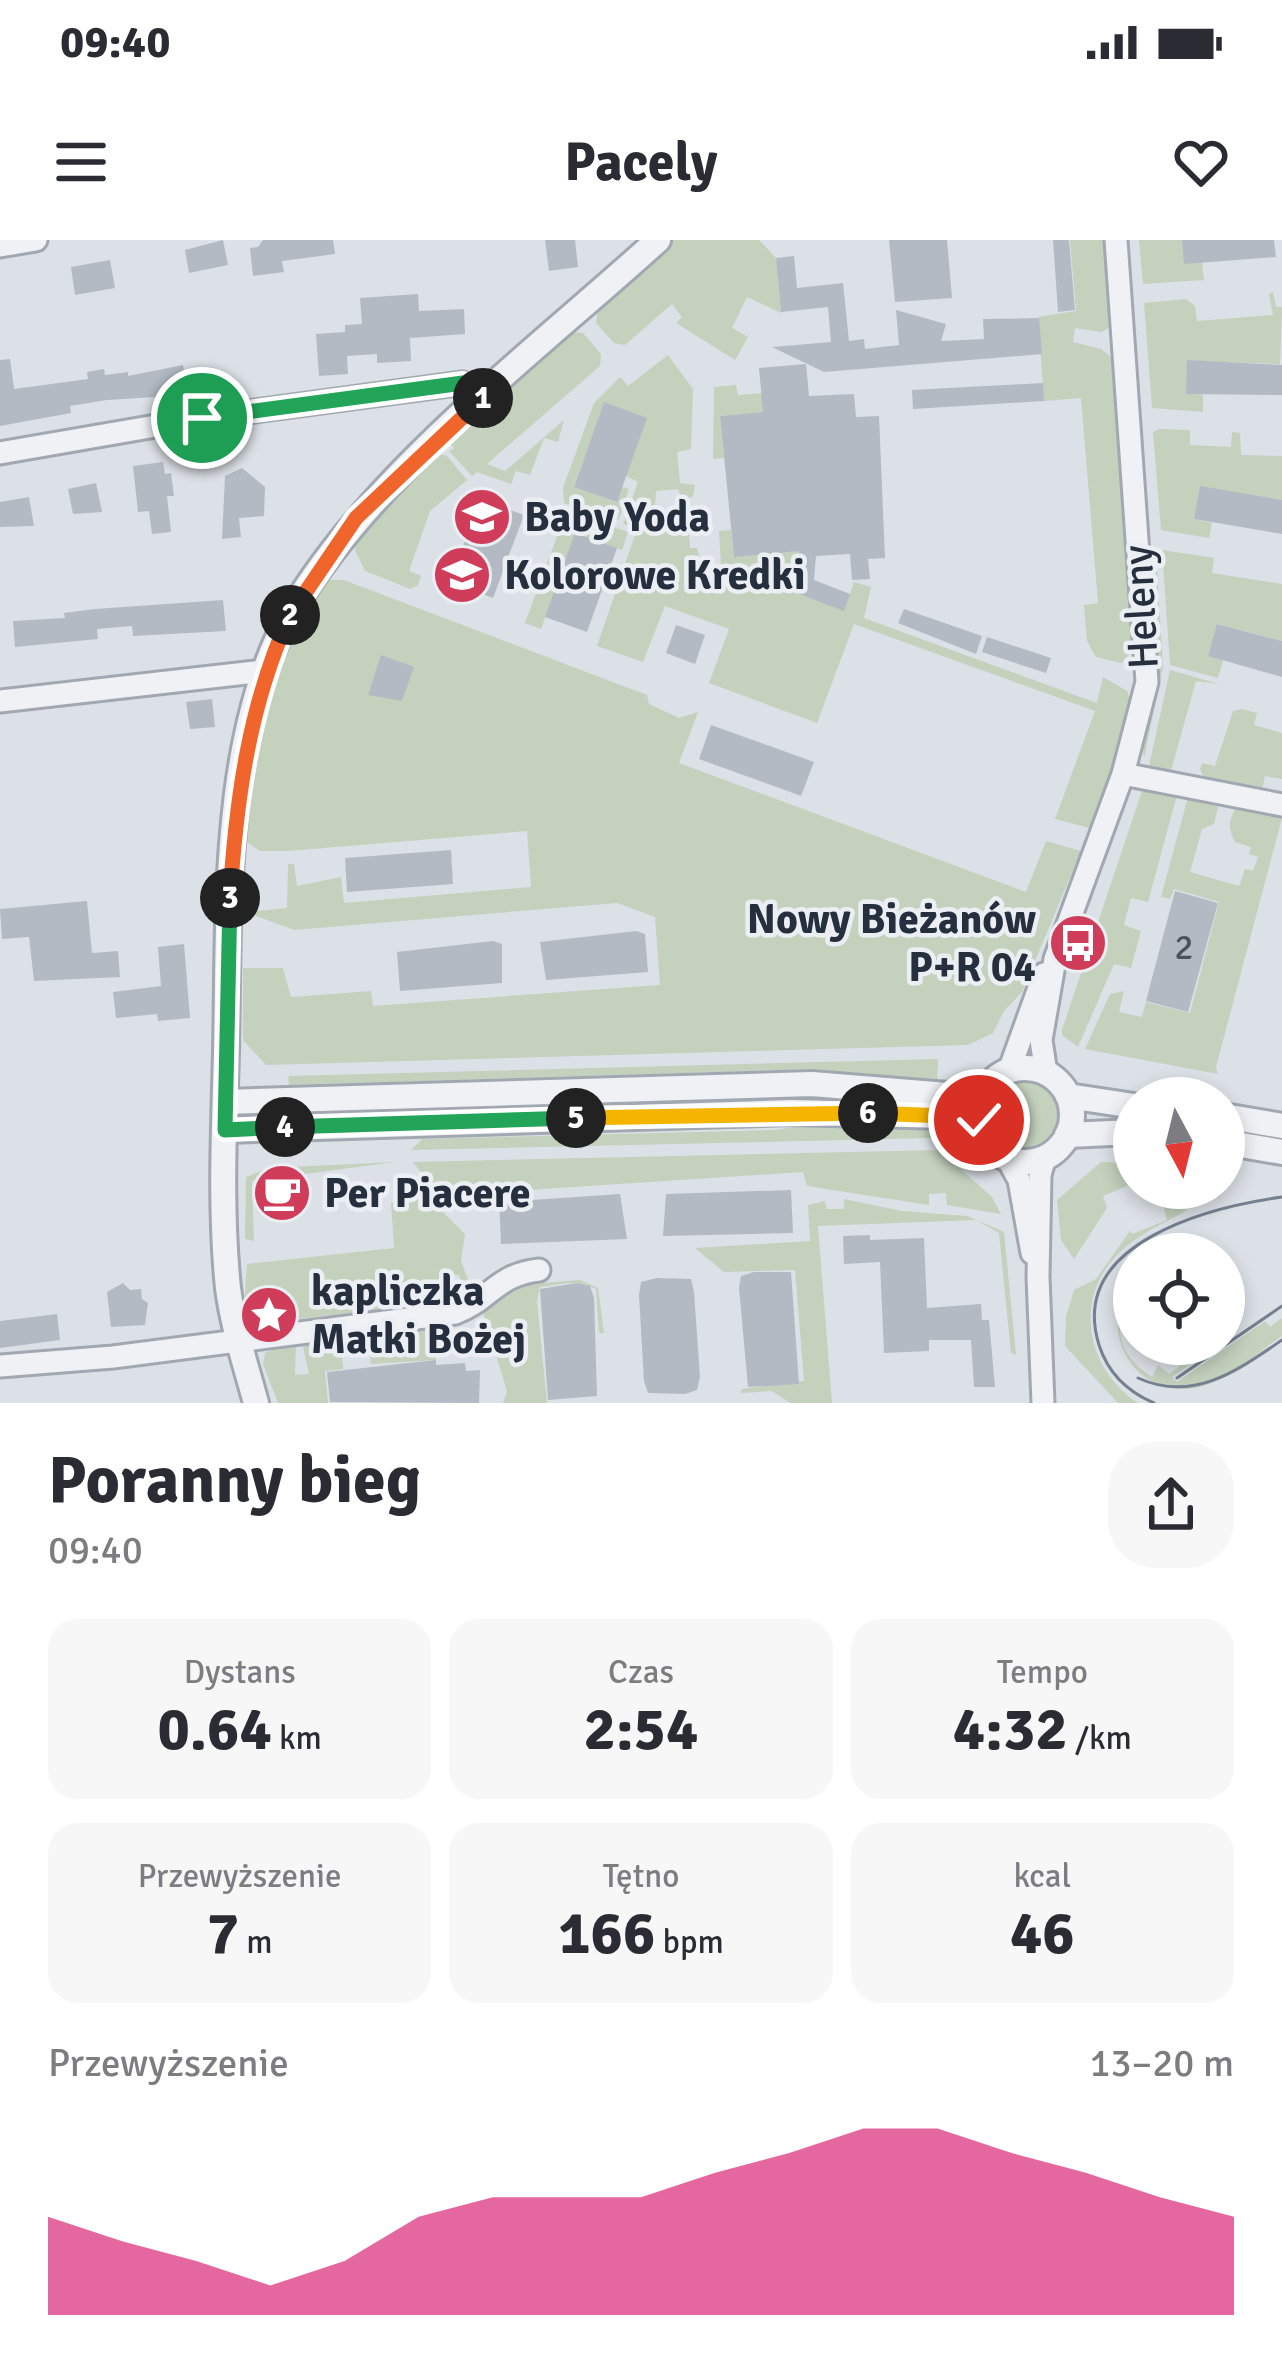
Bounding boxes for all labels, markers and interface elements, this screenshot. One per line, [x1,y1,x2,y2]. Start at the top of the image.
text: 09:40 [60,15,170,70]
icon: menu [48,129,114,195]
text: Pacely [564,129,718,196]
icon: heart [1168,129,1234,195]
pin [151,367,253,469]
pin: 1 [453,368,513,428]
text: 1 [474,377,492,418]
icon: arrive [169,385,235,451]
school or university icon: Baby Yoda [451,486,513,548]
place label: Baby Yoda [524,492,710,543]
street label: Heleny [1112,543,1170,670]
school or university icon: Kolorowe Kredki [431,544,493,606]
place label: Kolorowe Kredki [504,550,805,601]
pin: 2 [260,585,320,645]
text: 2 [281,594,299,635]
pin: 3 [200,868,260,928]
text: 3 [221,877,239,918]
place label: Nowy Bieżanów P+R 04 [747,894,1036,993]
bus stop icon: Nowy Bieżanów P+R 04 [1047,912,1109,974]
house number: 2 [1174,925,1194,970]
pin [928,1069,1030,1171]
north arrow [1113,1077,1245,1209]
map controls [1113,1077,1245,1365]
pin: 6 [838,1083,898,1143]
icon: check [946,1087,1012,1153]
pin: 5 [546,1088,606,1148]
text: 6 [859,1092,877,1133]
pin: 4 [255,1097,315,1157]
text: 5 [567,1097,585,1138]
text: 4 [276,1106,294,1147]
cafe icon: Per Piacere [251,1162,313,1224]
place label: Per Piacere [324,1168,531,1219]
button: locate [1113,1233,1245,1365]
place label: kapliczka Matki Bożej [311,1266,526,1365]
place icon: kapliczka Matki Bożej [238,1284,300,1346]
text: Poranny bieg [48,1440,421,1521]
button: share [1108,1442,1234,1568]
text: 09:40 [48,1526,143,1574]
text: Dystans [184,1652,296,1693]
text: Czas [608,1652,674,1693]
text: Tempo [997,1652,1088,1693]
text: 0.64 [157,1693,272,1767]
text: 2:54 [584,1693,698,1767]
text: 4:32 [953,1693,1068,1767]
text: km [272,1718,322,1759]
text: /km [1068,1718,1132,1759]
text: Przewyższenie [138,1856,341,1897]
text: Tętno [603,1856,679,1897]
text: kcal [1013,1856,1071,1897]
text: 7 [207,1897,239,1971]
text: 166 [558,1897,655,1971]
text: 46 [1010,1897,1075,1971]
text: m [239,1922,273,1963]
text: bpm [655,1922,724,1963]
text: Przewyższenie [48,2039,289,2087]
text: 13–20 m [1089,2039,1234,2087]

